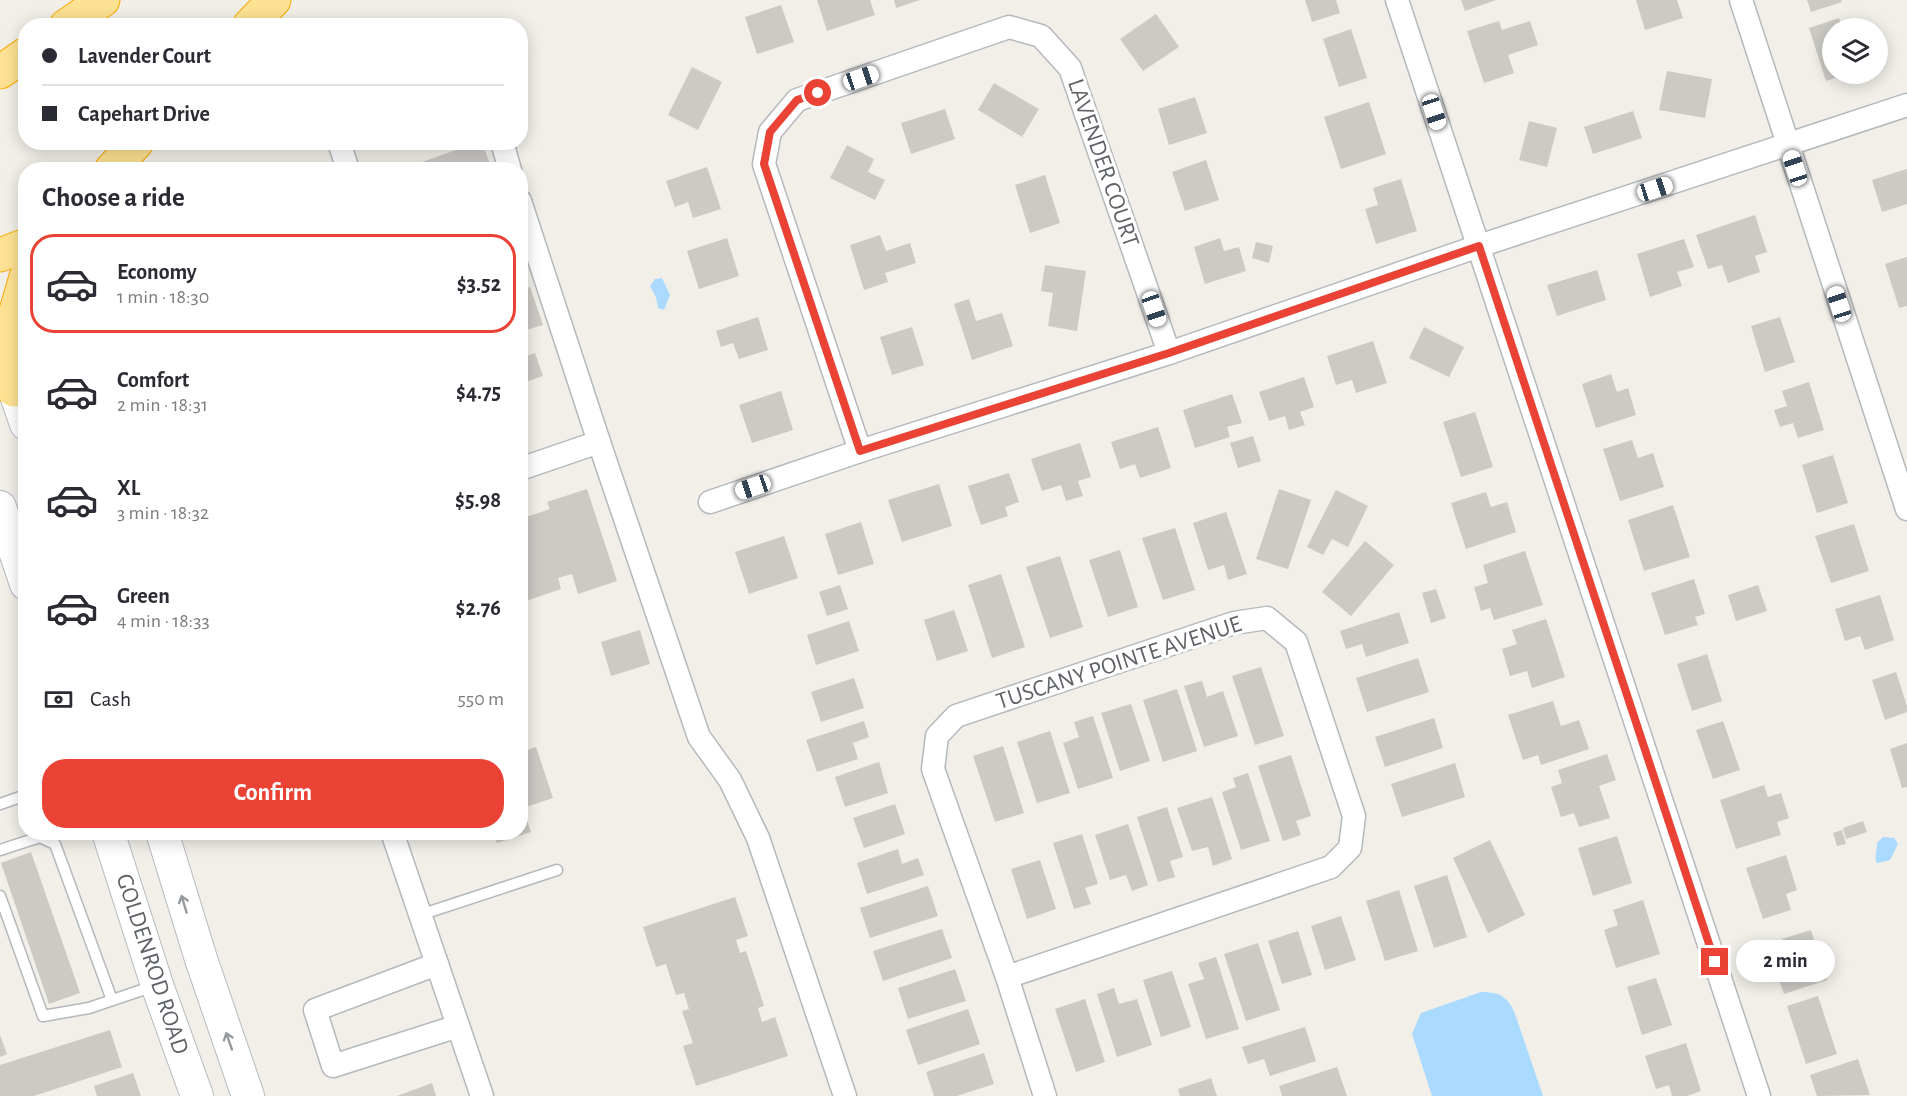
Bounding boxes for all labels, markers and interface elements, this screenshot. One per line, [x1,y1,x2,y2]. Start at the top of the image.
map controls [1822,18,1888,84]
button: layers [1822,18,1888,84]
text: Lavender Court [78,45,211,67]
car [841,64,881,92]
street label: LAVENDER COURT [1063,76,1143,250]
route start [804,79,831,106]
car [1420,92,1448,132]
text: Capehart Drive [78,103,210,125]
car [1781,148,1809,188]
car [1635,175,1675,203]
text: Choose a ride [42,184,185,211]
icon: car [45,257,99,311]
text: Economy [117,261,197,283]
text: $3.52 [457,273,501,295]
car [1825,284,1853,324]
text: 1 min · 18:30 [117,287,209,307]
car [1140,289,1168,329]
icon: car [45,365,99,419]
text: Comfort [117,369,189,391]
text: $4.75 [456,381,501,403]
text: 2 min · 18:31 [117,395,208,415]
icon: car [45,473,99,527]
car [733,473,773,501]
text: XL [117,477,140,499]
text: $5.98 [455,489,501,511]
text: 3 min · 18:32 [117,503,209,523]
icon: car [45,581,99,635]
text: Green [117,585,170,607]
text: $2.76 [456,597,501,619]
text: 4 min · 18:33 [117,611,210,631]
street label: TUSCANY POINTE AVENUE [993,612,1245,714]
icon: cash [42,683,75,716]
text: Cash [90,688,131,710]
text: 550 m [457,689,504,709]
button: Confirm [42,759,504,828]
street label: GOLDENROD ROAD [112,871,192,1057]
one-way arrow [178,895,189,914]
callout: 2 min [1736,941,1835,983]
route end [1701,948,1728,975]
text: 2 min [1763,951,1808,971]
one-way arrow [223,1032,234,1051]

